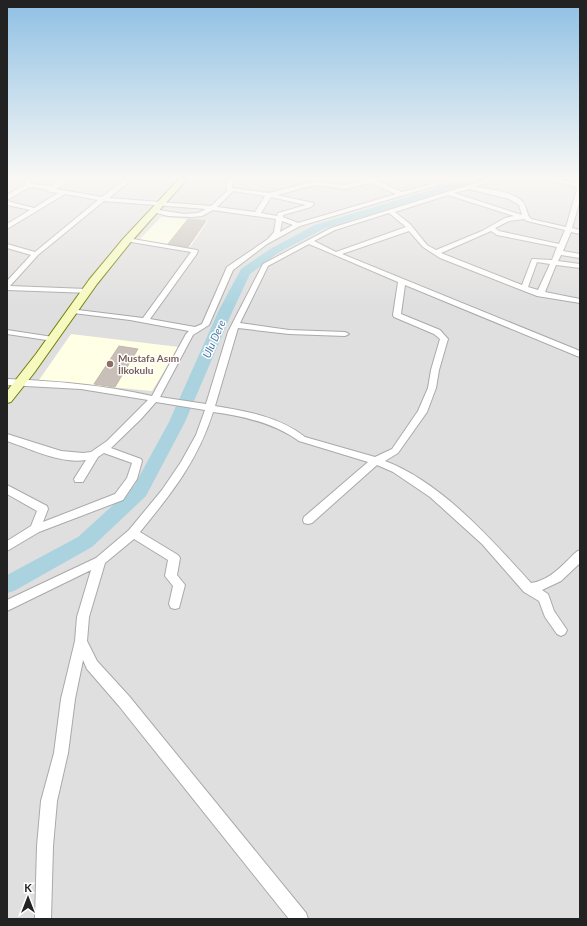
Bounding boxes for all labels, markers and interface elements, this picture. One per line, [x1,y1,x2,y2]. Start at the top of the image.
water label: Ulu Dere [199,318,228,360]
place label: Mustafa Asım İlkokulu [118,352,179,376]
marker: Mustafa Asım İlkokulu [105,359,115,369]
north arrow [8,878,48,918]
text: K [24,881,32,894]

